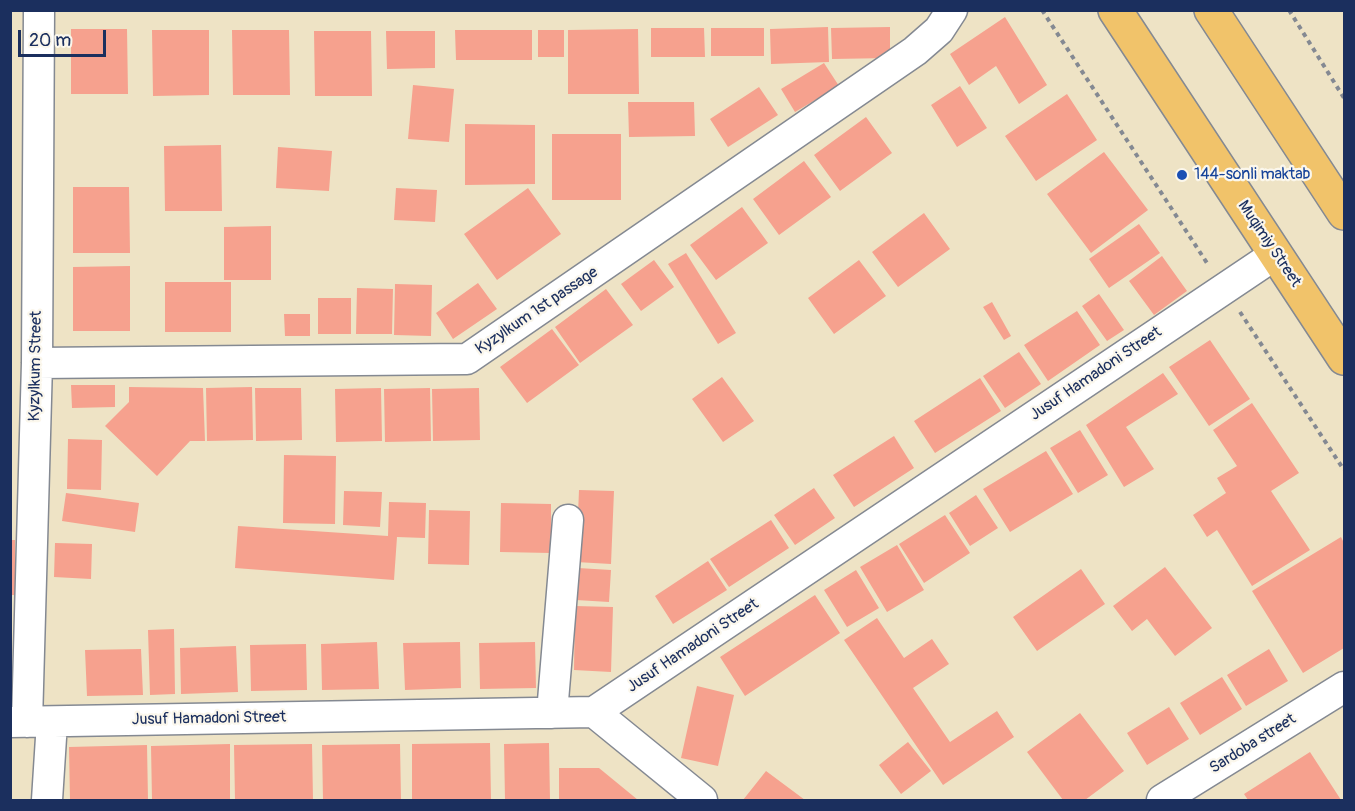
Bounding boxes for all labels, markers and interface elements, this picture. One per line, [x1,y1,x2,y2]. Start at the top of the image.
scale bar [21,18,110,56]
text: 20 m [29,29,71,52]
place label: 144-sonli maktab [1194,165,1310,185]
marker: 144-sonli maktab [1175,168,1189,182]
street label: Muqimiy Street [1233,197,1305,291]
street label: Kyzylkum 1st passage [472,263,602,359]
street label: Kyzylkum Street [25,310,47,422]
street label: Jusuf Hamadoni Street [1027,323,1165,425]
street label: Jusuf Hamadoni Street [624,595,762,697]
street label: Jusuf Hamadoni Street [132,708,286,730]
street label: Sardoba street [1206,710,1300,778]

